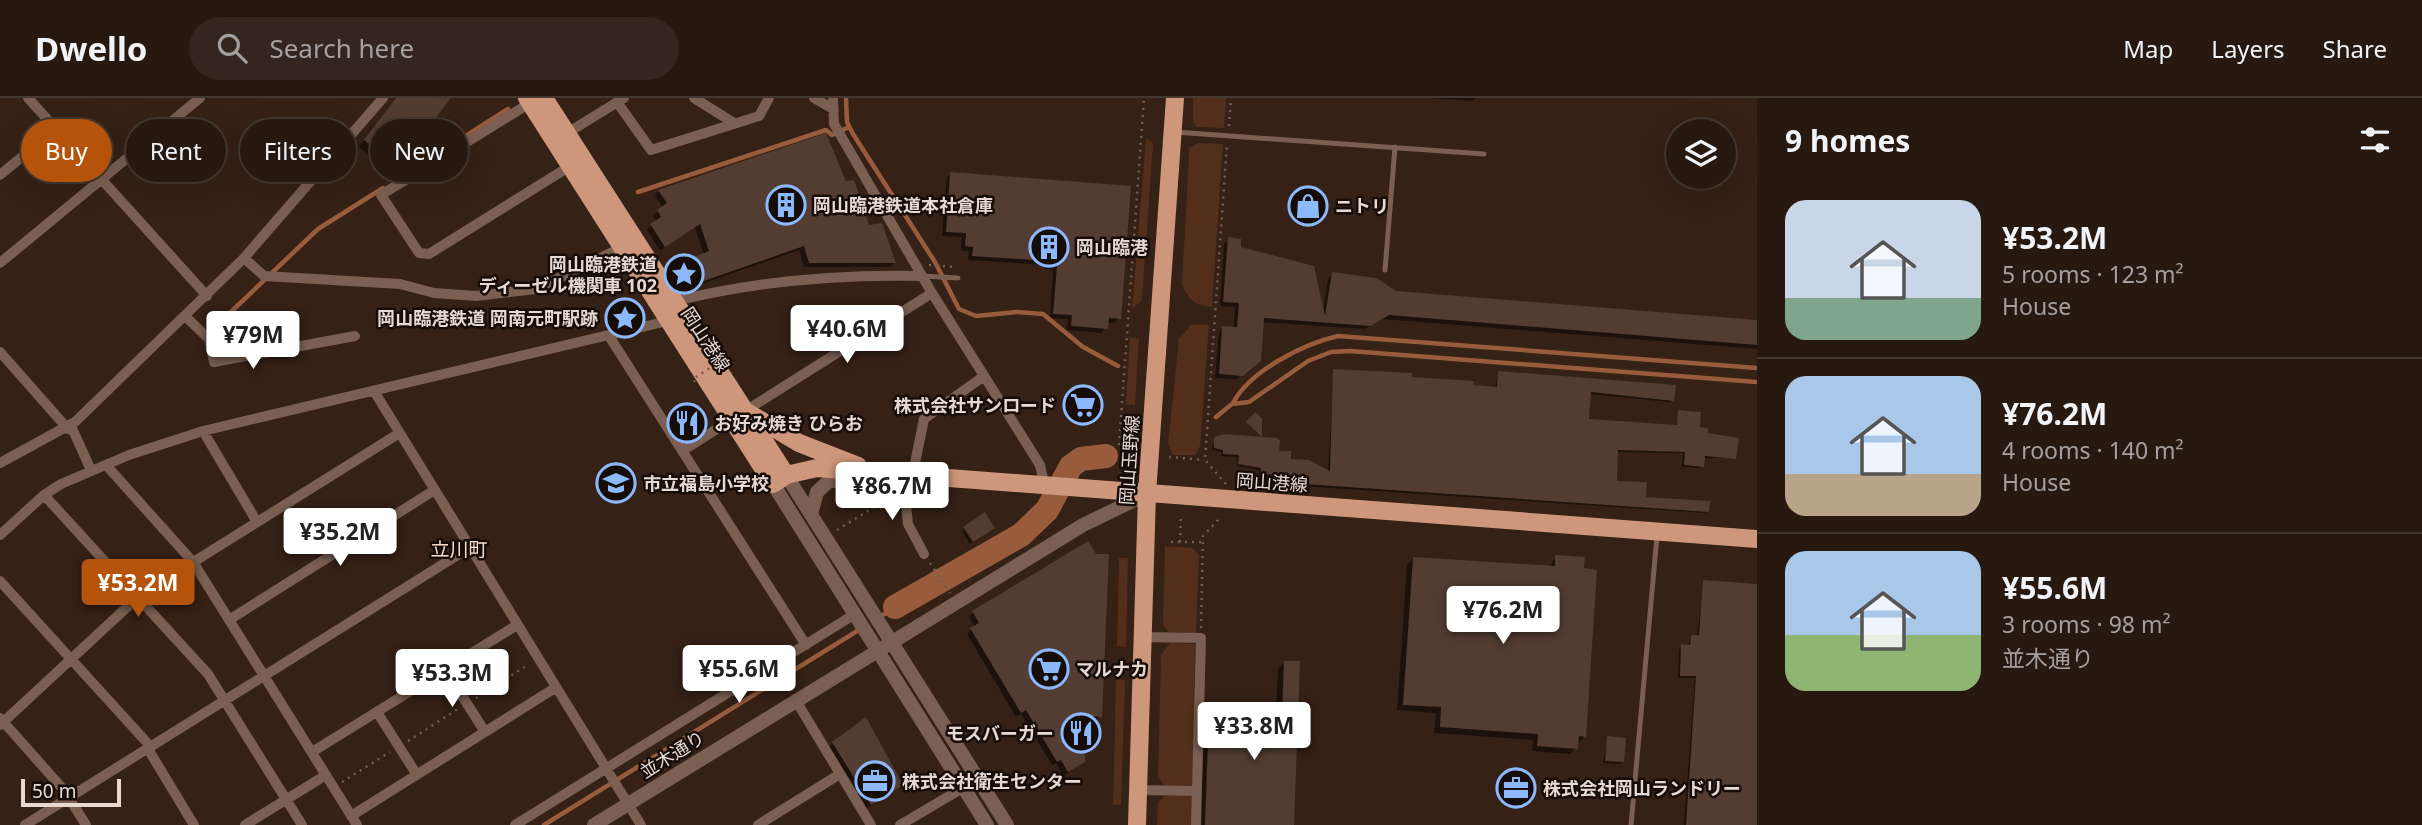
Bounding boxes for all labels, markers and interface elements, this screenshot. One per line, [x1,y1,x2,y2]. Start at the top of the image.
search box [189,17,679,80]
text: Dwello [35,26,147,71]
icon: search [213,29,251,67]
text: Search here [269,30,414,66]
text: Map [2123,32,2173,65]
text: Layers [2211,32,2285,65]
text: Share [2323,32,2387,65]
chip: Buy [21,119,112,182]
chip: Rent [126,119,226,182]
chip: Filters [240,119,356,182]
chip: New [370,119,468,182]
map controls [1666,119,1736,189]
button: layers [1666,119,1736,189]
text: 9 homes [1785,120,1910,161]
icon: filters [2356,121,2394,159]
building icon: 岡山臨港鉄道本社倉庫 [765,184,807,226]
shop icon: ニトリ [1287,185,1329,227]
place label: 岡山臨港鉄道本社倉庫 [813,193,993,217]
place label: ニトリ [1335,194,1389,218]
text: ¥53.2M [2002,217,2107,258]
building icon: 岡山臨港 [1028,226,1070,268]
icon: home [1841,228,1925,312]
place label: 岡山臨港 [1076,235,1148,259]
place label: 岡山臨港鉄道 ディーゼル機関車 102 [479,252,657,297]
place icon: 岡山臨港鉄道 ディーゼル機関車 102 [663,253,705,295]
text: 5 rooms · 123 m² [2002,258,2184,290]
text: House [2002,290,2071,322]
place icon: 岡山臨港鉄道 岡南元町駅跡 [604,297,646,339]
street label: 岡山港線 [676,302,736,376]
place label: 岡山臨港鉄道 岡南元町駅跡 [377,306,598,330]
pin: ¥40.6M [790,306,904,365]
pin: ¥79M [212,312,294,371]
text: ¥40.6M [807,312,887,344]
text: ¥79M [222,318,284,350]
supermarket icon: 株式会社サンロード [1062,384,1104,426]
place label: 株式会社サンロード [894,393,1056,417]
text: ¥76.2M [2002,393,2107,434]
restaurant icon: お好み焼き ひらお [666,402,708,444]
icon: home [1841,404,1925,488]
place label: お好み焼き ひらお [714,411,863,435]
street label: 岡山玉野線 [1114,414,1144,506]
text: 4 rooms · 140 m² [2002,434,2184,466]
school or university icon: 市立福島小学校 [595,462,637,504]
pin: ¥86.7M [835,462,949,522]
text: House [2002,466,2071,498]
street label: 岡山港線 [1235,468,1309,496]
text: ¥86.7M [852,469,932,501]
place label: 市立福島小学校 [643,471,769,495]
pin: ¥35.2M [283,508,397,568]
text: ¥35.2M [300,515,380,547]
district label: 立川町 [430,536,488,562]
pin: ¥53.2M [81,560,195,619]
text: ¥53.2M [98,566,178,598]
text: ¥55.6M [2002,567,2107,608]
icon: home [1841,579,1925,663]
pin: ¥76.2M [1446,587,1560,646]
text: ¥76.2M [1463,593,1543,625]
text: 3 rooms · 98 m² [2002,608,2171,640]
text: 並木通り [2002,642,2094,674]
pin: ¥55.6M [682,646,796,705]
supermarket icon: マルナカ [1028,648,1070,690]
pin: ¥53.3M [395,650,509,709]
text: ¥55.6M [699,652,779,684]
text: ¥53.3M [412,656,492,688]
place label: マルナカ [1076,657,1148,681]
pin: ¥33.8M [1197,702,1311,762]
text: ¥33.8M [1214,709,1294,741]
restaurant icon: モスバーガー [1060,712,1102,754]
place label: モスバーガー [946,721,1054,745]
street label: 並木通り [635,725,709,783]
office icon: 株式会社衛生センター [854,760,896,802]
office icon: 株式会社岡山ランドリー [1495,767,1537,809]
place label: 株式会社衛生センター [902,769,1082,793]
scale bar [21,776,121,808]
place label: 株式会社岡山ランドリー [1543,776,1741,800]
text: 50 m [32,778,76,804]

